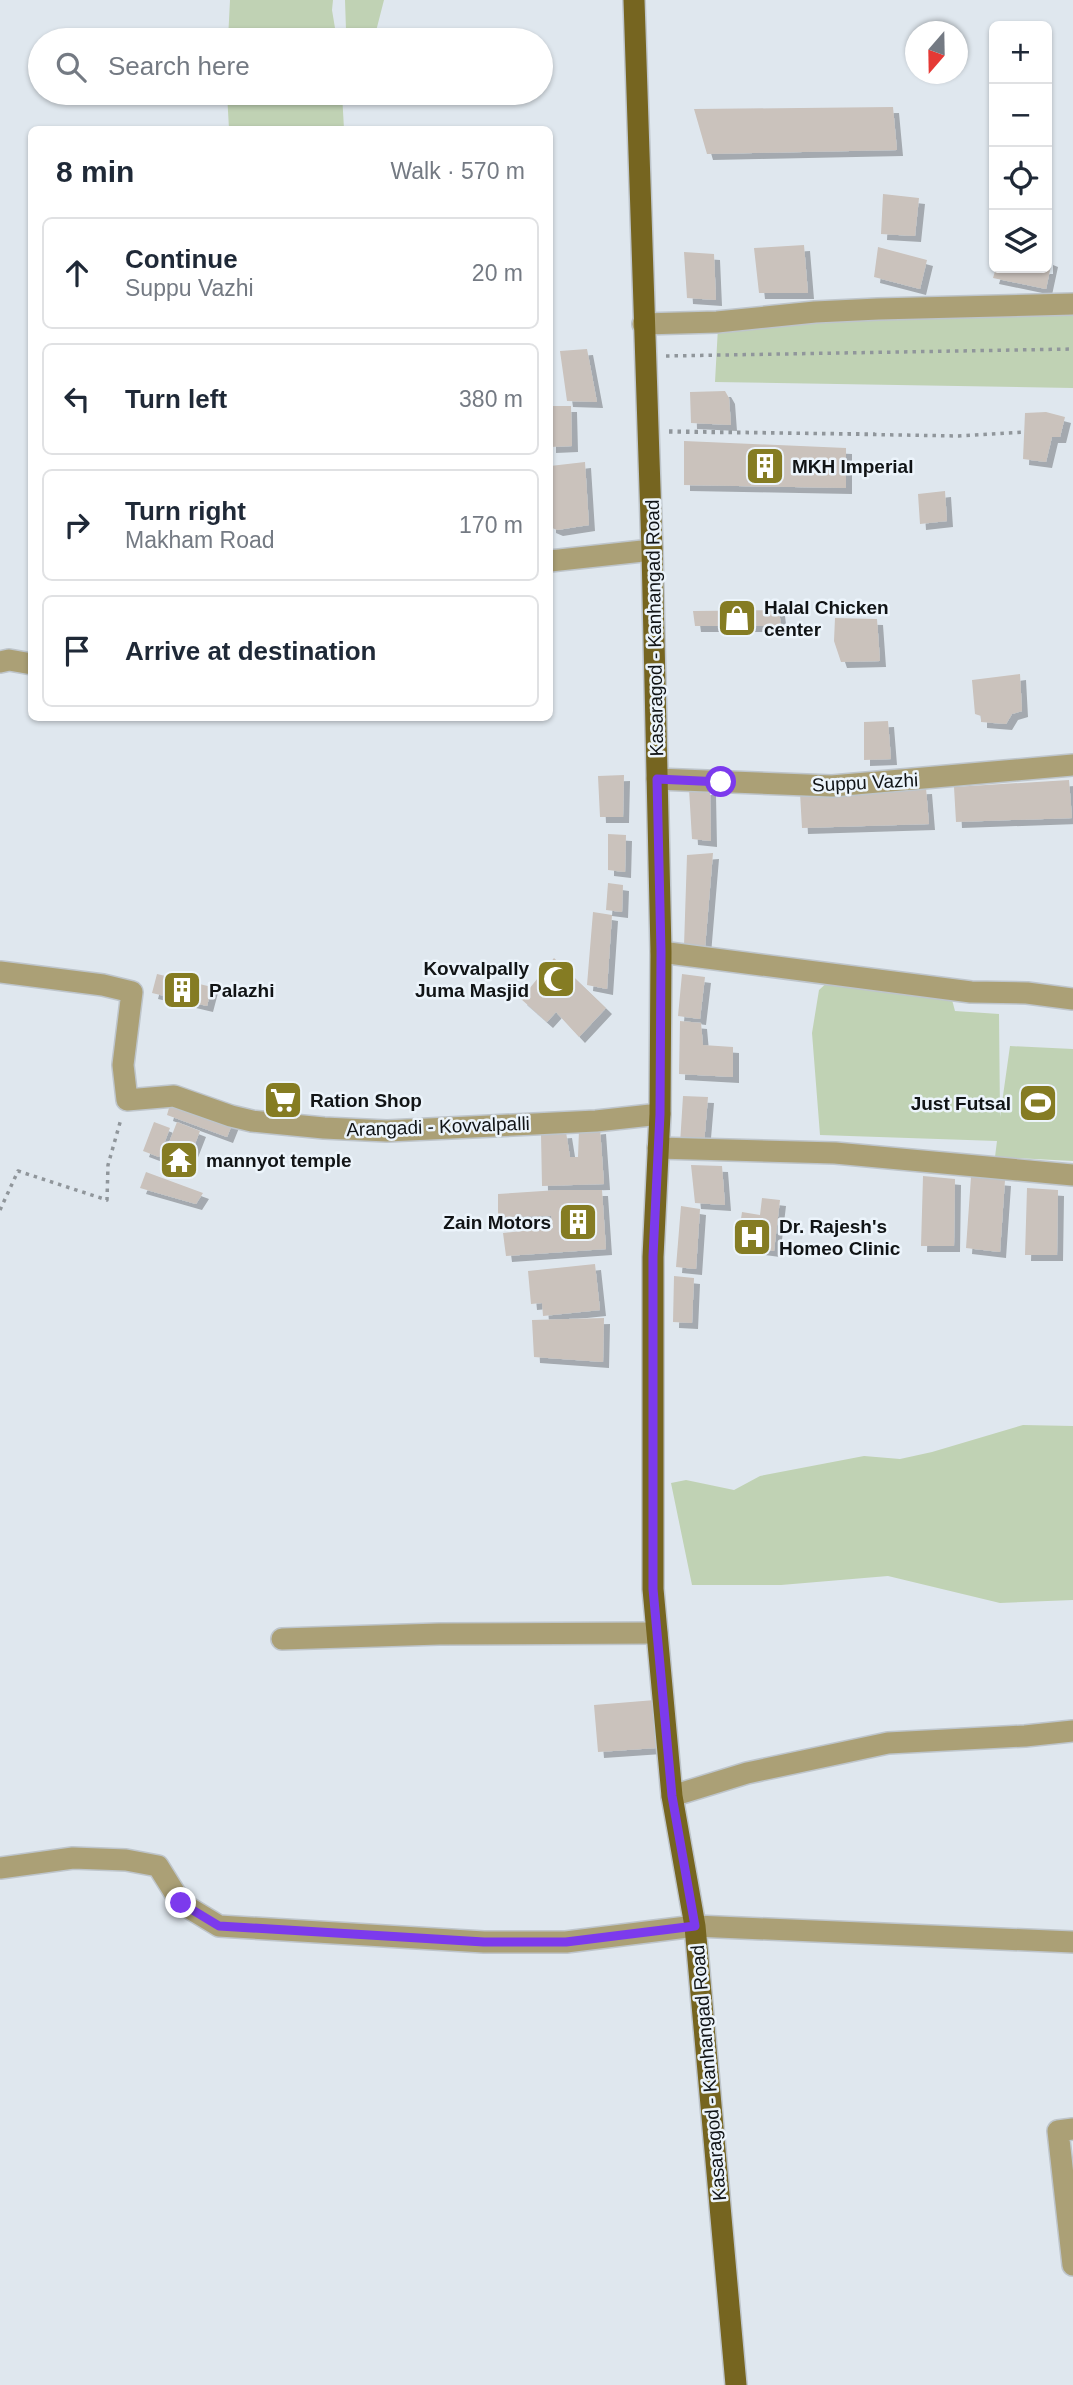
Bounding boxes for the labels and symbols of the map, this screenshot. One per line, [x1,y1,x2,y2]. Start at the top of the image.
north arrow [905,21,968,84]
building icon: MKH Imperial [744,445,786,487]
place label: MKH Imperial [792,456,913,477]
street label: Kasaragod - Kanhangad Road [642,499,667,757]
shop icon: Halal Chicken center [716,597,758,639]
place label: Halal Chicken center [764,597,889,640]
route start [705,766,736,797]
street label: Suppu Vazhi [811,769,919,796]
place label: Kovvalpally Juma Masjid [415,958,529,1001]
mosque icon: Kovvalpally Juma Masjid [535,958,577,1000]
building icon: Palazhi [161,969,203,1011]
place label: Palazhi [209,980,274,1001]
supermarket icon: Ration Shop [262,1079,304,1121]
sports icon: Just Futsal [1017,1082,1059,1124]
place label: Ration Shop [310,1090,422,1111]
place label: Just Futsal [911,1093,1011,1114]
street label: Arangadi - Kovvalpalli [346,1113,530,1140]
temple icon: mannyot temple [158,1139,200,1181]
place label: mannyot temple [206,1150,352,1171]
building icon: Zain Motors [557,1201,599,1243]
place label: Zain Motors [443,1212,551,1233]
hospital icon: Dr. Rajesh's Homeo Clinic [731,1216,773,1258]
place label: Dr. Rajesh's Homeo Clinic [779,1216,901,1259]
route end [165,1887,196,1918]
street label: Kasaragod - Kanhangad Road [687,1944,730,2202]

